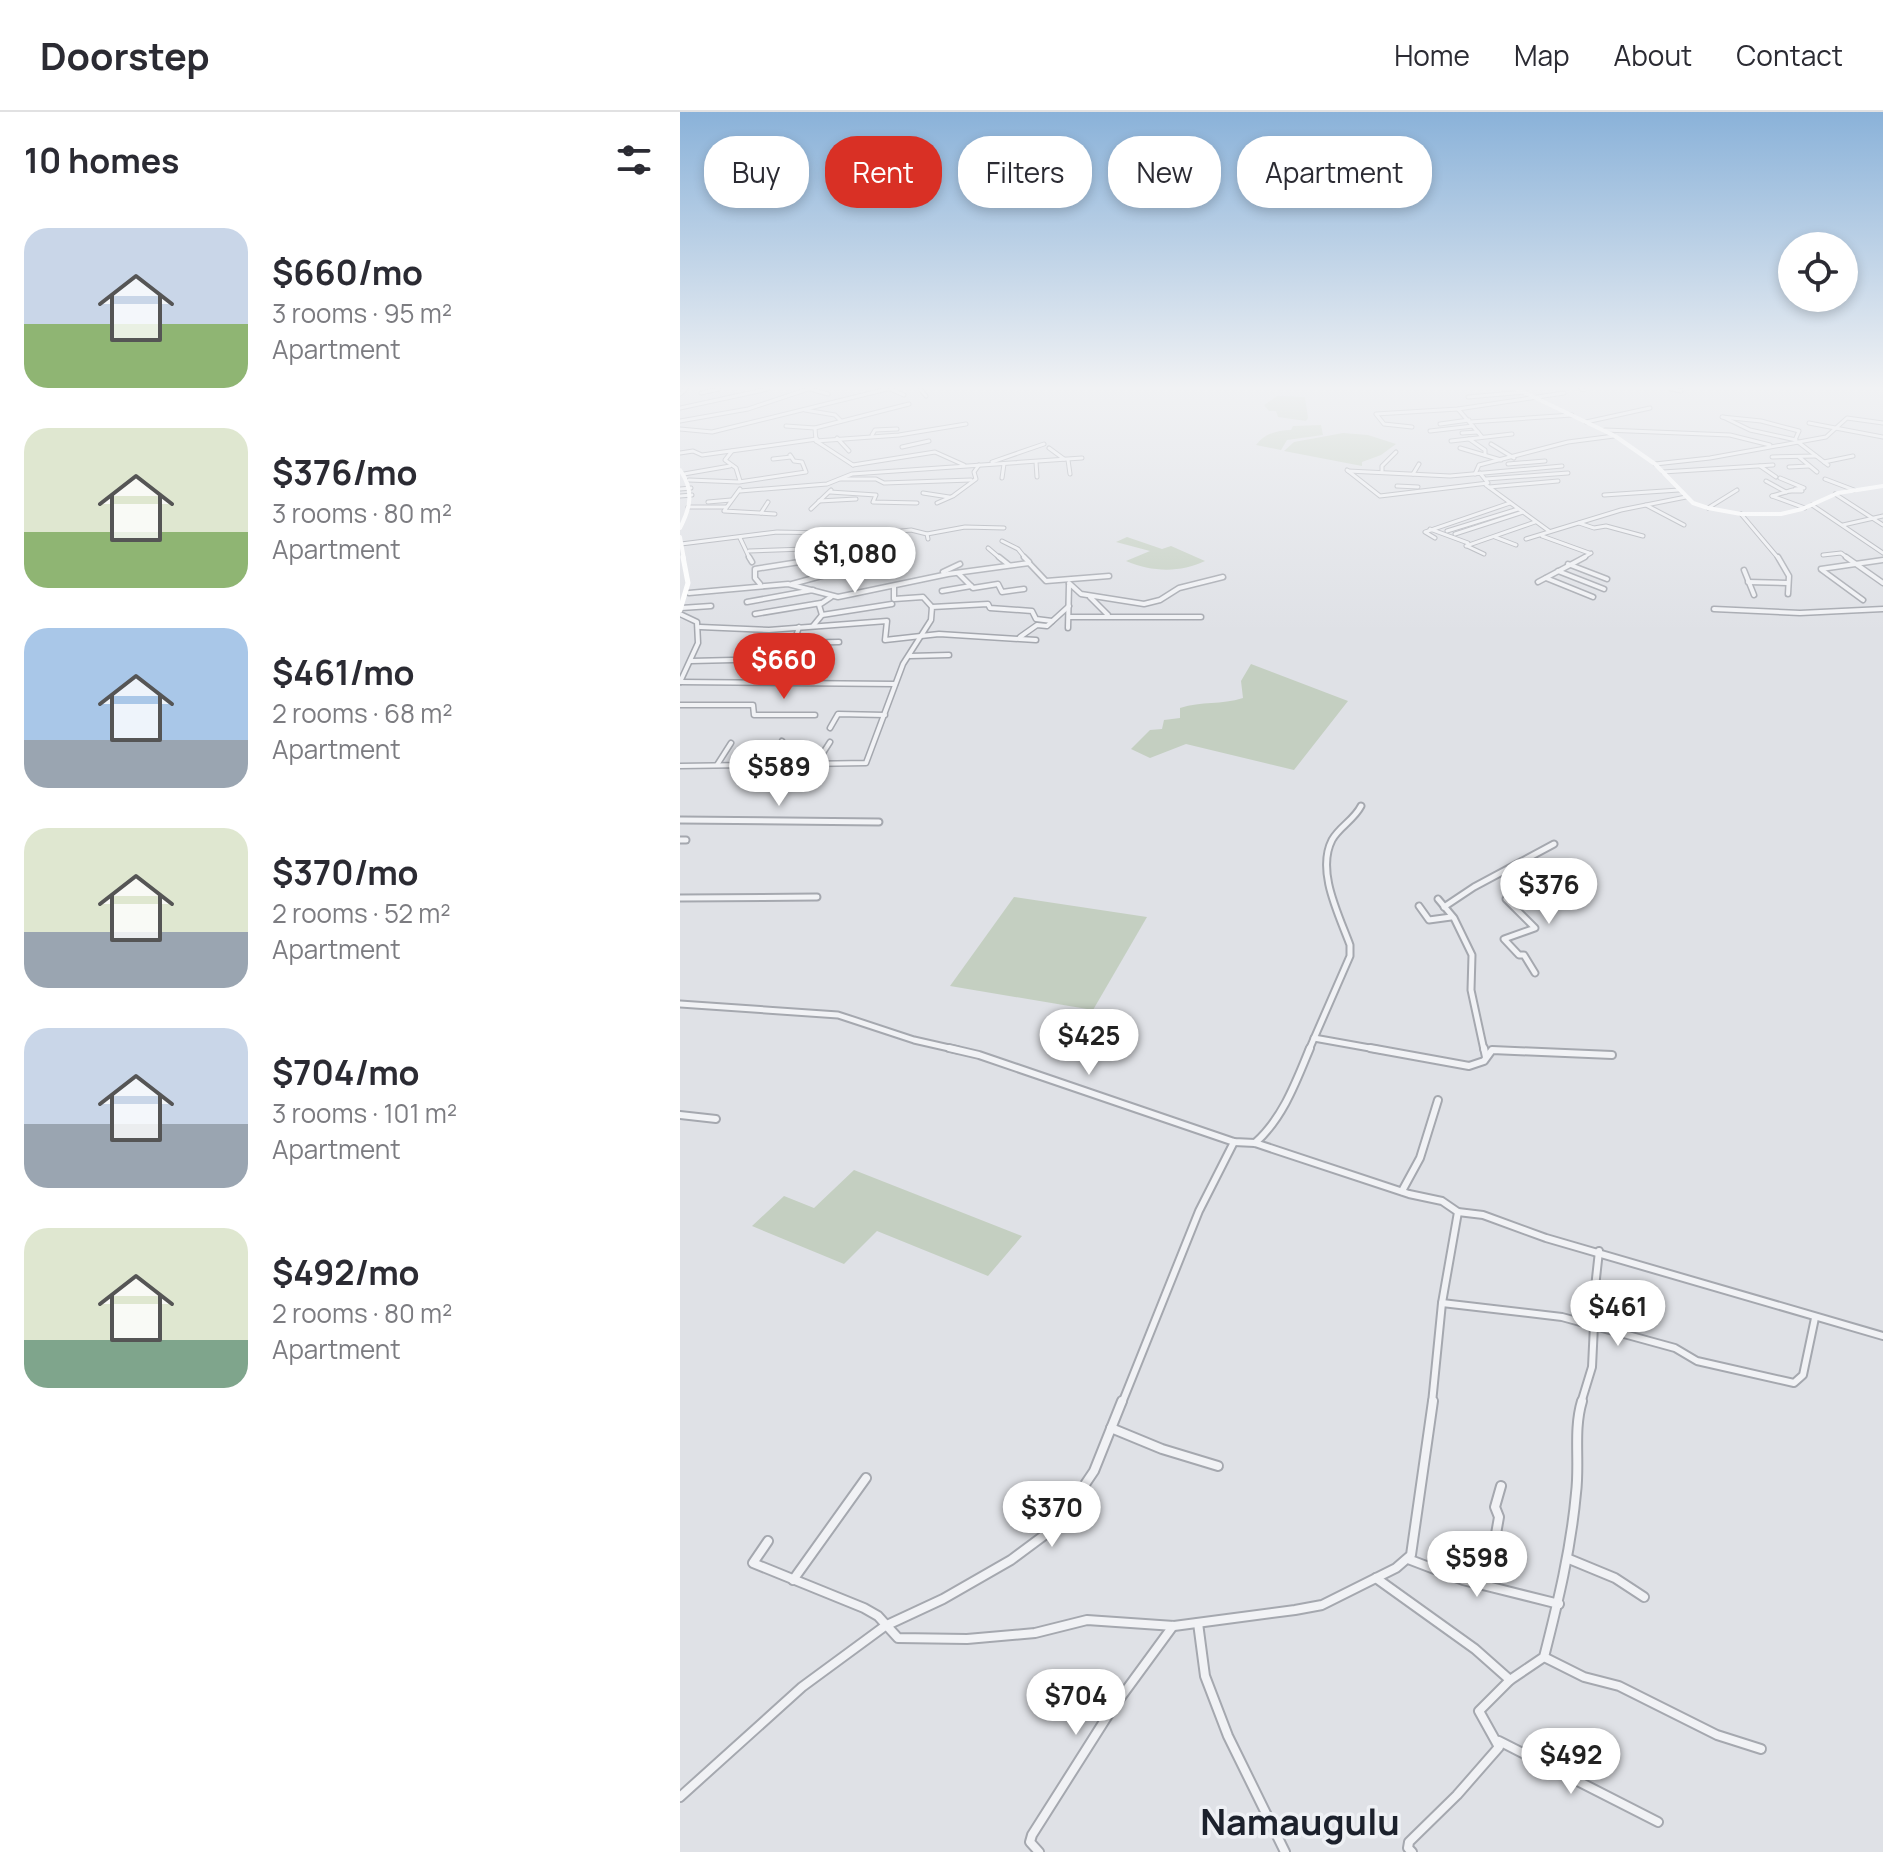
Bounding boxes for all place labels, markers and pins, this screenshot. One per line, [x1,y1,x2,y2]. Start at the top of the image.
pin: $1,080 [790,527,920,595]
pin: $660 [737,633,831,701]
pin: $589 [732,740,826,808]
pin: $376 [1502,858,1596,926]
pin: $425 [1042,1009,1136,1077]
pin: $461 [1571,1280,1665,1348]
pin: $370 [1005,1481,1099,1549]
pin: $598 [1430,1531,1524,1599]
pin: $704 [1029,1669,1123,1737]
pin: $492 [1524,1728,1618,1796]

